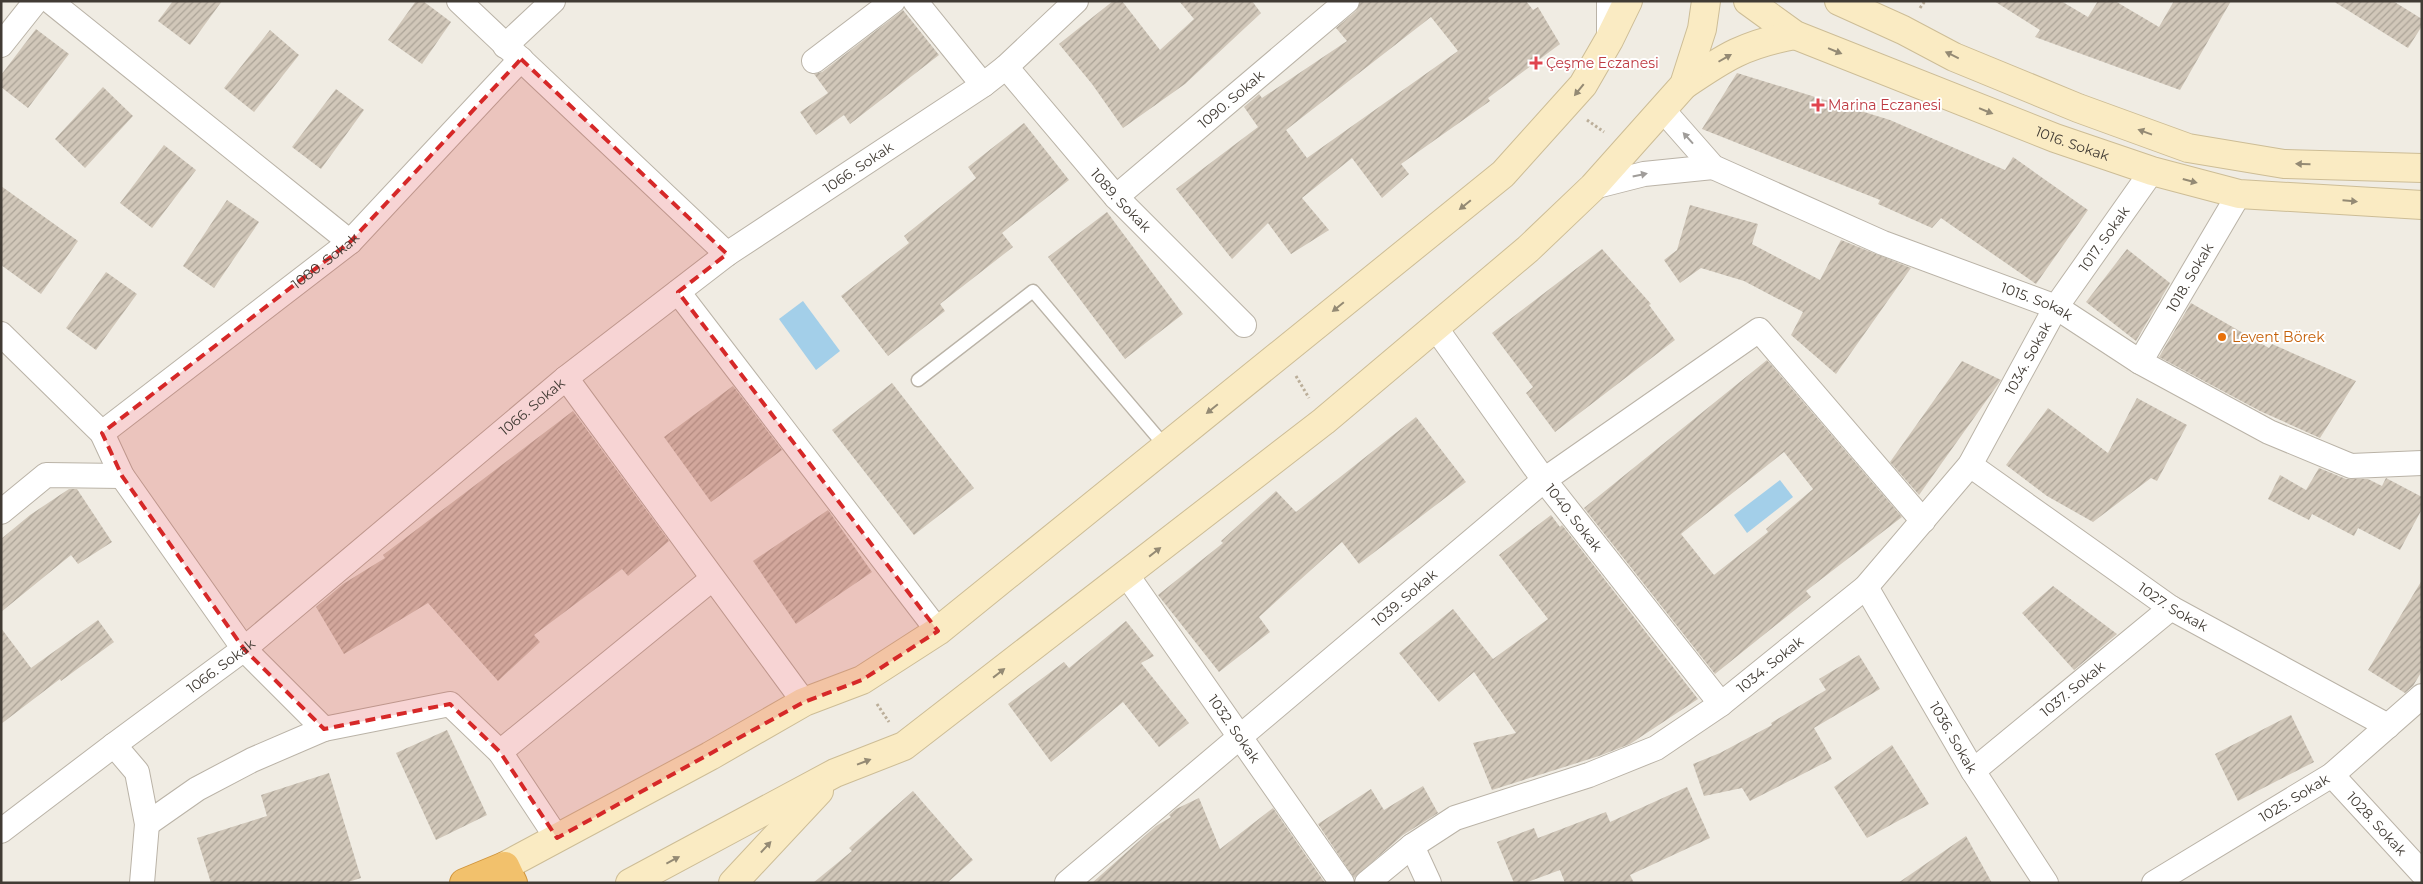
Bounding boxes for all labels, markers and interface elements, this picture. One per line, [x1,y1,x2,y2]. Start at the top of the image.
one-way arrow [1828,48,1843,55]
one-way arrow [1945,51,1959,59]
place label: Çeşme Eczanesi [1546,54,1659,72]
one-way arrow [1718,54,1731,63]
marker: Çeşme Eczanesi [1530,57,1542,69]
street label: 1090. Sokak [1194,66,1268,132]
one-way arrow [1573,83,1584,96]
place label: Marina Eczanesi [1828,96,1941,114]
marker: Marina Eczanesi [1812,99,1824,111]
one-way arrow [1979,108,1994,115]
street label: 1016. Sokak [2033,122,2112,165]
one-way arrow [2137,128,2152,135]
one-way arrow [1682,131,1693,144]
street label: 1066. Sokak [820,137,897,197]
one-way arrow [2295,160,2311,168]
street label: 1089. Sokak [1087,165,1155,236]
one-way arrow [1633,171,1648,179]
one-way arrow [2182,177,2197,185]
one-way arrow [2342,197,2358,205]
one-way arrow [1459,199,1472,210]
street label: 1017. Sokak [2075,202,2134,275]
street label: 1080. Sokak [288,228,364,293]
street label: 1018. Sokak [2162,239,2217,315]
street label: 1015. Sokak [1998,278,2077,325]
one-way arrow [1332,301,1345,312]
street label: 1034. Sokak [2001,318,2055,398]
place label: Levent Börek [2232,328,2325,346]
marker: Levent Börek [2216,331,2228,343]
street label: 1066. Sokak [495,373,569,439]
one-way arrow [1206,403,1219,414]
street label: 1040. Sokak [1541,480,1607,556]
one-way arrow [1148,546,1161,557]
street label: 1039. Sokak [1368,565,1441,630]
street label: 1027. Sokak [2135,579,2212,636]
street label: 1034. Sokak [1733,632,1807,697]
street label: 1066. Sokak [183,634,259,697]
street label: 1037. Sokak [2037,657,2109,721]
one-way arrow [992,667,1005,678]
street label: 1032. Sokak [1204,691,1265,767]
street label: 1036. Sokak [1926,698,1982,777]
one-way arrow [857,758,872,766]
street label: 1025. Sokak [2256,769,2333,826]
street label: 1028. Sokak [2343,788,2411,860]
one-way arrow [760,842,772,854]
one-way arrow [666,856,681,864]

